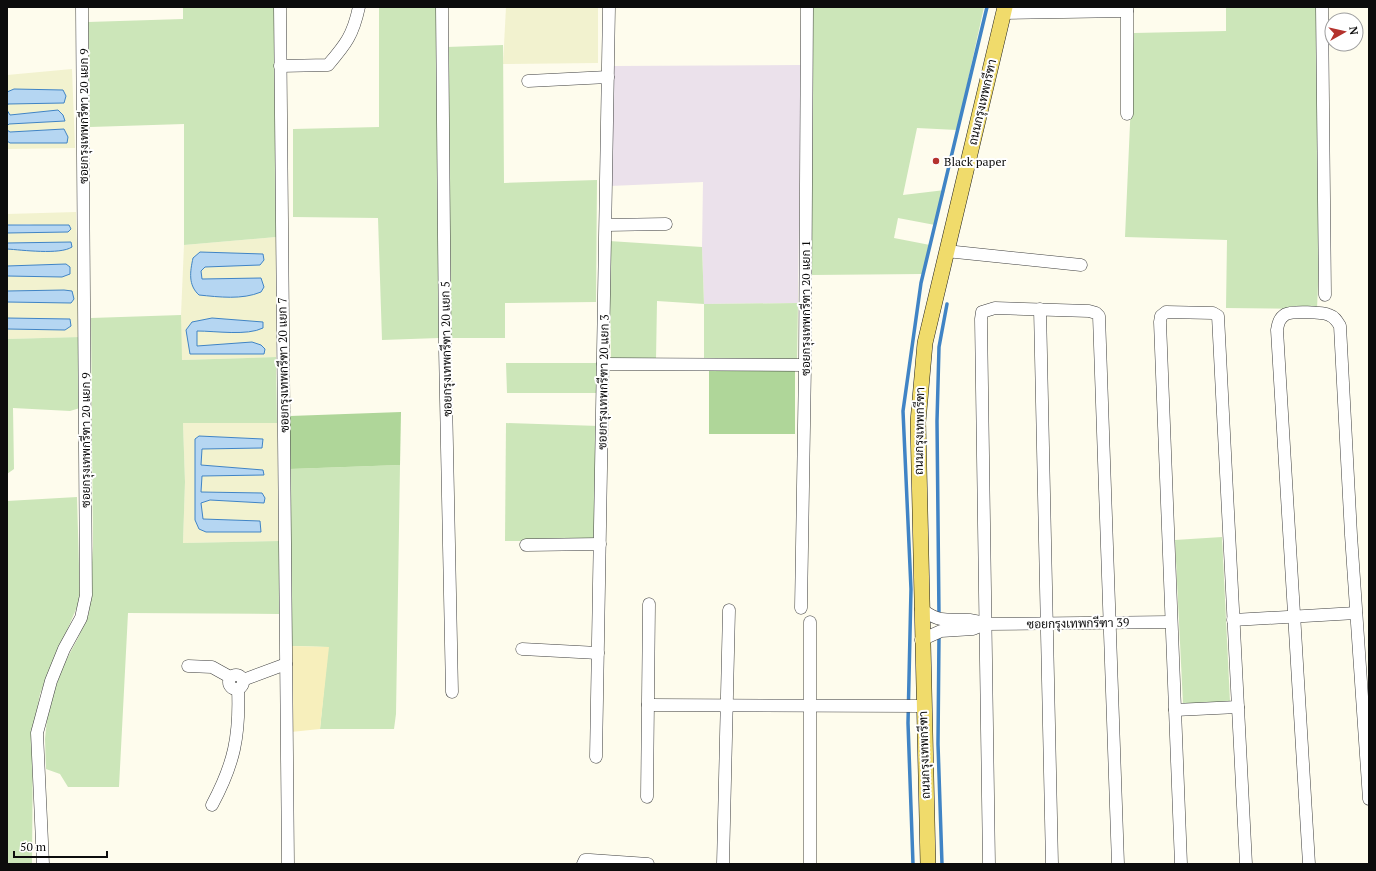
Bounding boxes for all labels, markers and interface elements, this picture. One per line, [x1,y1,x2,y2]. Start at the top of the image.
north arrow [1324,12,1364,52]
text: N [1346,26,1362,36]
street label: ซอยกรุงเทพกรีฑา 20 แยก 9 [76,48,93,184]
street label: ถนนกรุงเทพกรีฑา [965,58,1001,147]
place label: Black paper [944,154,1006,169]
marker: Black paper [931,156,941,166]
street label: ซอยกรุงเทพกรีฑา 20 แยก 1 [798,240,815,376]
street label: ซอยกรุงเทพกรีฑา 20 แยก 5 [437,281,457,417]
street label: ซอยกรุงเทพกรีฑา 20 แยก 7 [274,297,294,433]
street label: ซอยกรุงเทพกรีฑา 20 แยก 3 [594,314,614,450]
street label: ซอยกรุงเทพกรีฑา 20 แยก 9 [78,372,95,508]
street label: ถนนกรุงเทพกรีฑา [911,387,929,475]
street label: ซอยกรุงเทพกรีฑา 39 [1027,615,1129,633]
street label: ถนนกรุงเทพกรีฑา [915,711,935,799]
scale bar [14,833,107,859]
text: 50 m [20,839,47,854]

